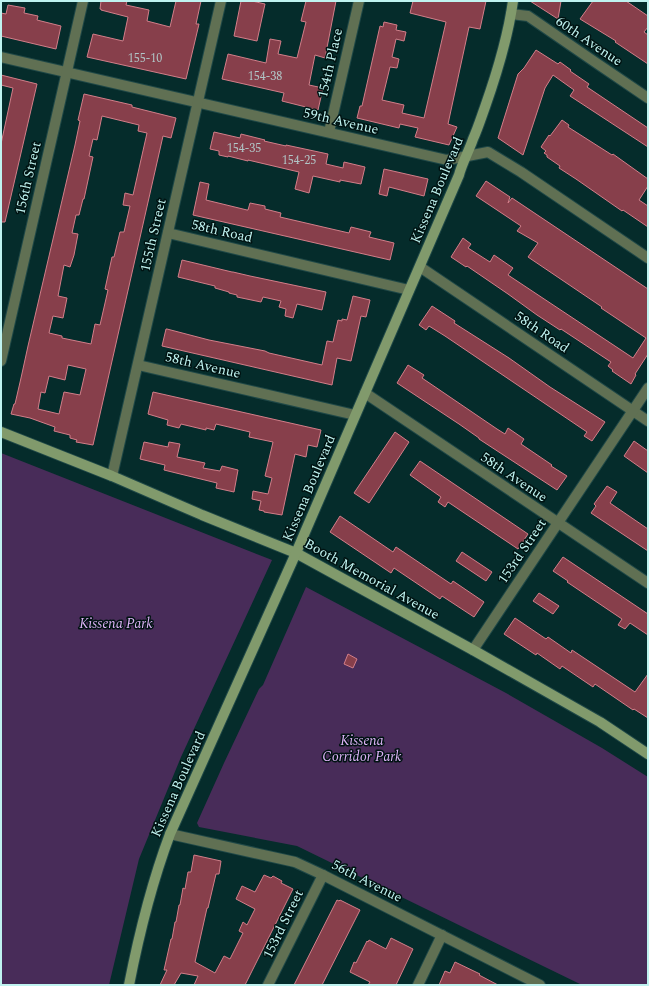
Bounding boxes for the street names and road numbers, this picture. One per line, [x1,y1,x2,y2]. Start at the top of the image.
street label: 60th Avenue [551,11,627,71]
street label: 154th Place [312,26,348,100]
street label: 59th Avenue [301,102,381,140]
street label: Kissena Boulevard [405,133,469,247]
street label: 156th Street [9,139,47,217]
street label: 155th Street [134,196,172,274]
street label: 58th Road [189,214,255,248]
street label: 58th Road [510,306,574,358]
street label: 58th Avenue [163,346,243,384]
street label: Kissena Boulevard [277,431,341,545]
street label: 58th Avenue [476,447,552,507]
street label: 153rd Street [492,514,552,588]
street label: Booth Memorial Avenue [301,533,444,625]
street label: Kissena Boulevard [145,727,211,840]
street label: 56th Avenue [328,854,406,908]
street label: 153rd Street [257,886,309,962]

